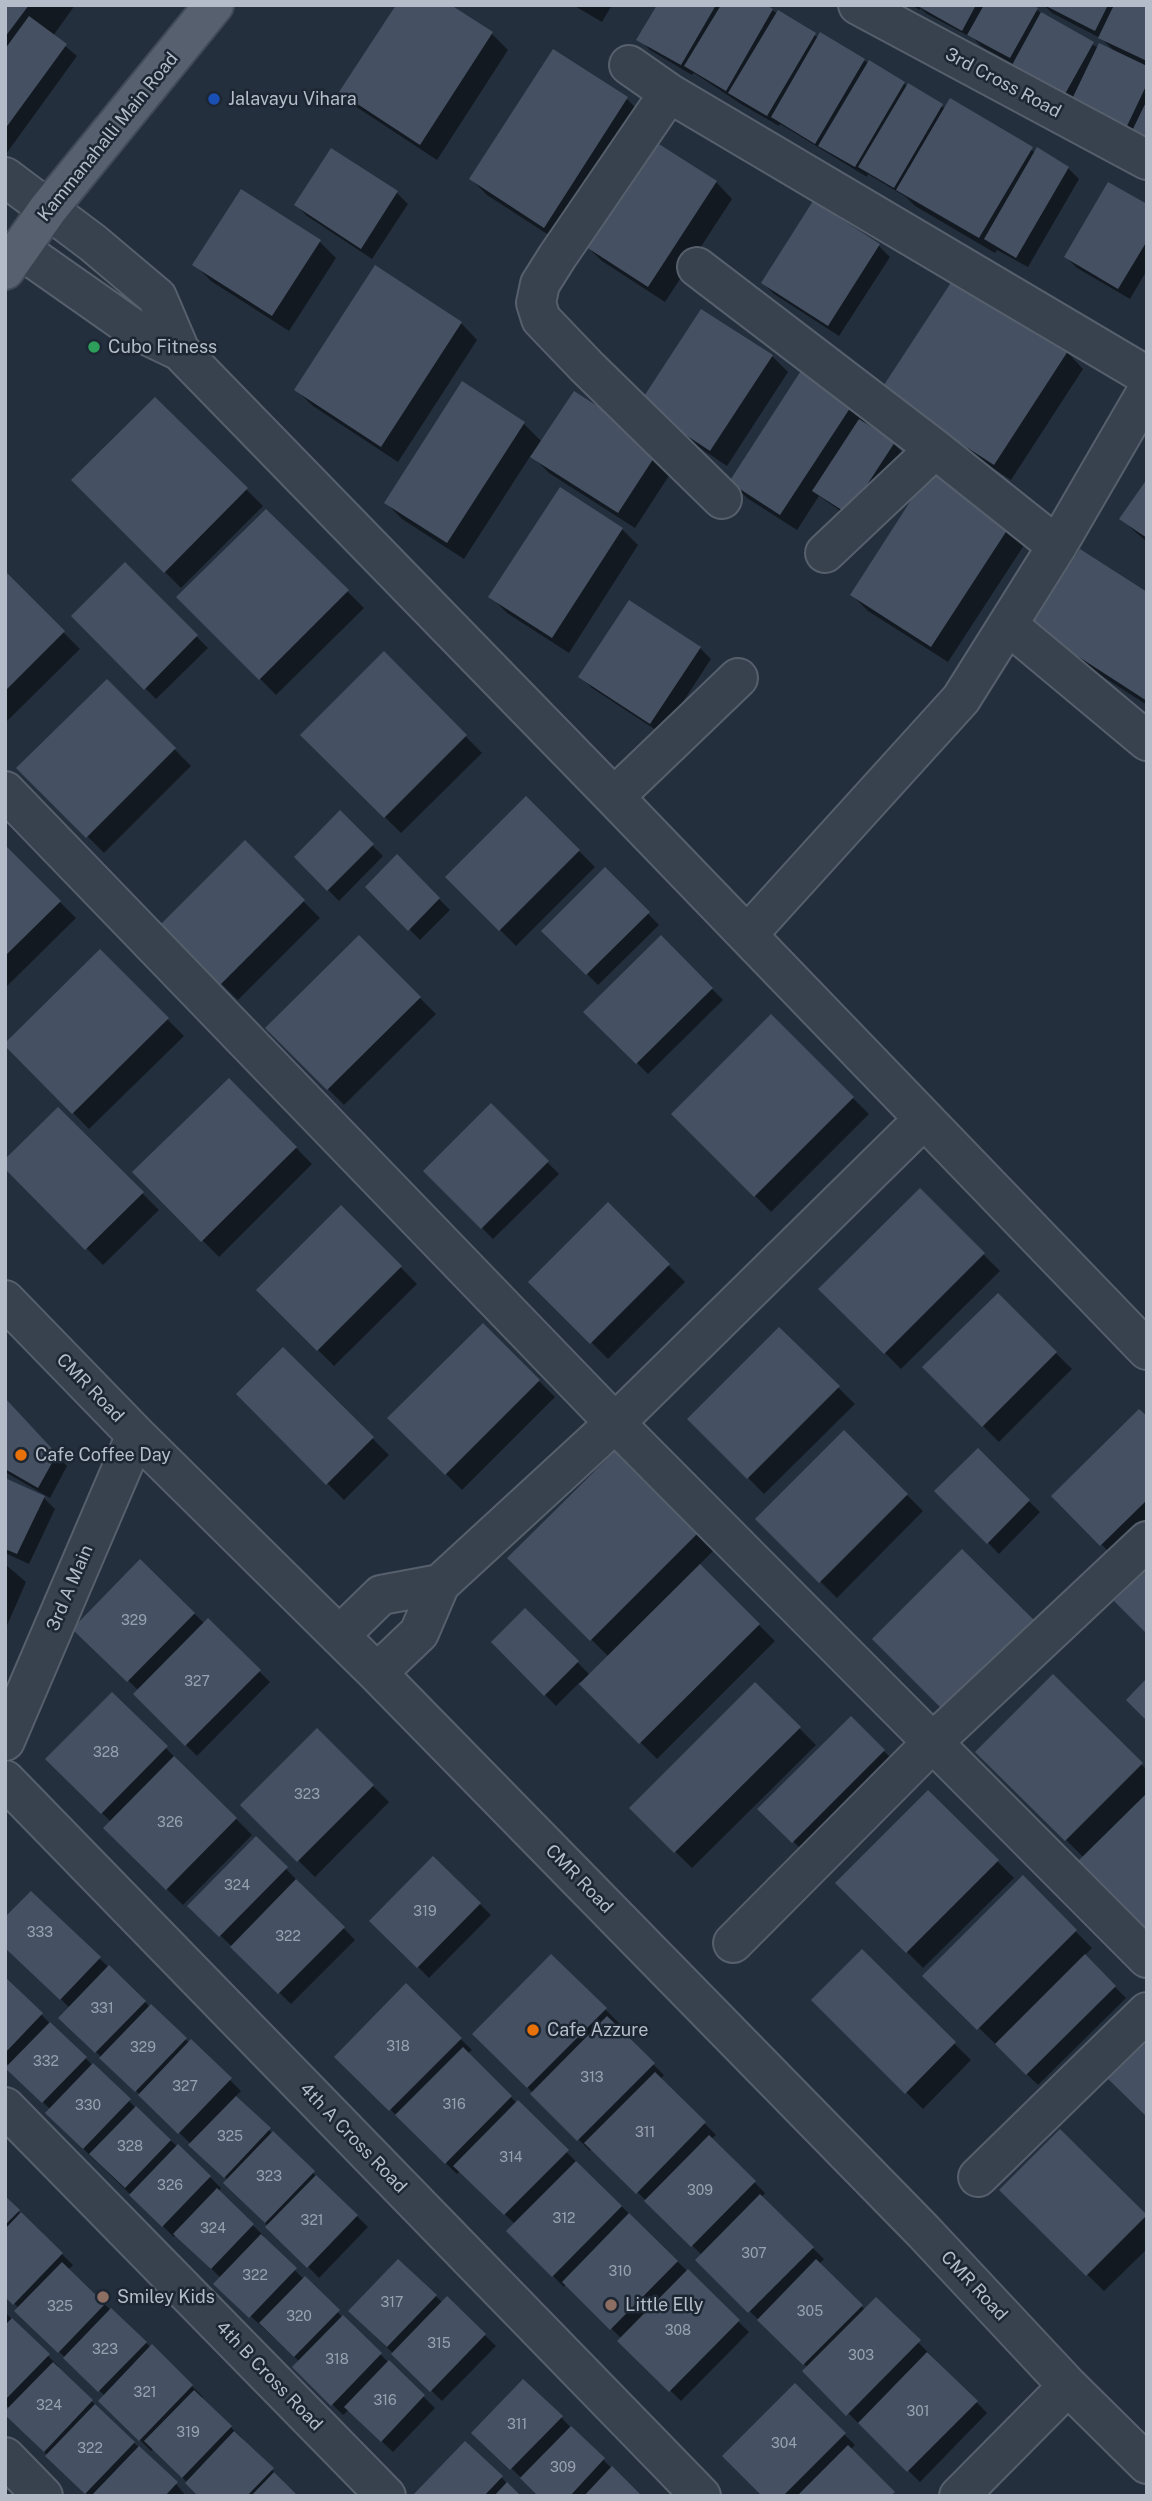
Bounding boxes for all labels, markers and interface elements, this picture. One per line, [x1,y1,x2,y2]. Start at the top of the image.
street label: 3rd Cross Road [941,43,1065,123]
street label: Kammanahalli Main Road [33,48,183,226]
place label: Jalavayu Vihara [228,88,357,110]
marker: Jalavayu Vihara [206,91,222,107]
place label: Cubo Fitness [108,336,217,358]
marker: Cubo Fitness [86,339,102,355]
street label: CMR Road [52,1349,128,1427]
place label: Cafe Coffee Day [35,1444,171,1466]
marker: Cafe Coffee Day [13,1447,29,1463]
street label: 3rd A Main [42,1542,98,1634]
house number: 329 [121,1613,147,1629]
house number: 327 [184,1674,210,1690]
house number: 328 [93,1745,119,1761]
house number: 323 [294,1787,320,1803]
house number: 326 [157,1815,183,1831]
street label: CMR Road [541,1840,617,1918]
house number: 324 [224,1878,250,1894]
house number: 319 [413,1904,437,1920]
house number: 333 [27,1925,53,1941]
house number: 322 [275,1929,301,1945]
house number: 331 [90,2001,114,2017]
place label: Cafe Azzure [547,2019,648,2041]
marker: Cafe Azzure [525,2022,541,2038]
house number: 318 [386,2039,410,2055]
house number: 329 [130,2040,156,2056]
house number: 332 [33,2054,59,2070]
house number: 313 [580,2070,604,2086]
street label: 4th A Cross Road [295,2078,411,2198]
house number: 327 [172,2079,198,2095]
house number: 316 [442,2097,466,2113]
house number: 330 [75,2098,101,2114]
house number: 311 [635,2125,655,2141]
house number: 325 [217,2129,243,2145]
house number: 328 [117,2139,143,2155]
house number: 314 [499,2150,523,2166]
house number: 323 [256,2169,282,2185]
house number: 326 [157,2178,183,2194]
house number: 309 [687,2183,713,2199]
house number: 312 [553,2211,575,2227]
house number: 321 [301,2213,323,2229]
house number: 324 [200,2221,226,2237]
house number: 307 [741,2246,767,2262]
street label: CMR Road [936,2247,1012,2325]
house number: 310 [608,2264,632,2280]
house number: 322 [242,2268,268,2284]
place label: Smiley Kids [117,2286,215,2308]
marker: Smiley Kids [95,2289,111,2305]
place label: Little Elly [625,2294,703,2316]
house number: 317 [381,2295,403,2311]
marker: Little Elly [603,2297,619,2313]
house number: 325 [47,2299,73,2315]
house number: 305 [797,2304,823,2320]
house number: 320 [286,2309,312,2325]
street label: 4th B Cross Road [211,2317,327,2435]
house number: 308 [665,2323,691,2339]
house number: 315 [427,2336,451,2352]
house number: 323 [92,2342,118,2358]
house number: 303 [848,2348,874,2364]
house number: 318 [325,2352,349,2368]
house number: 321 [134,2385,156,2401]
house number: 316 [373,2393,397,2409]
house number: 324 [36,2398,62,2414]
house number: 301 [907,2404,929,2420]
house number: 311 [507,2417,527,2433]
house number: 319 [176,2425,200,2441]
house number: 304 [771,2436,797,2452]
house number: 322 [77,2441,103,2457]
house number: 309 [550,2460,576,2476]

